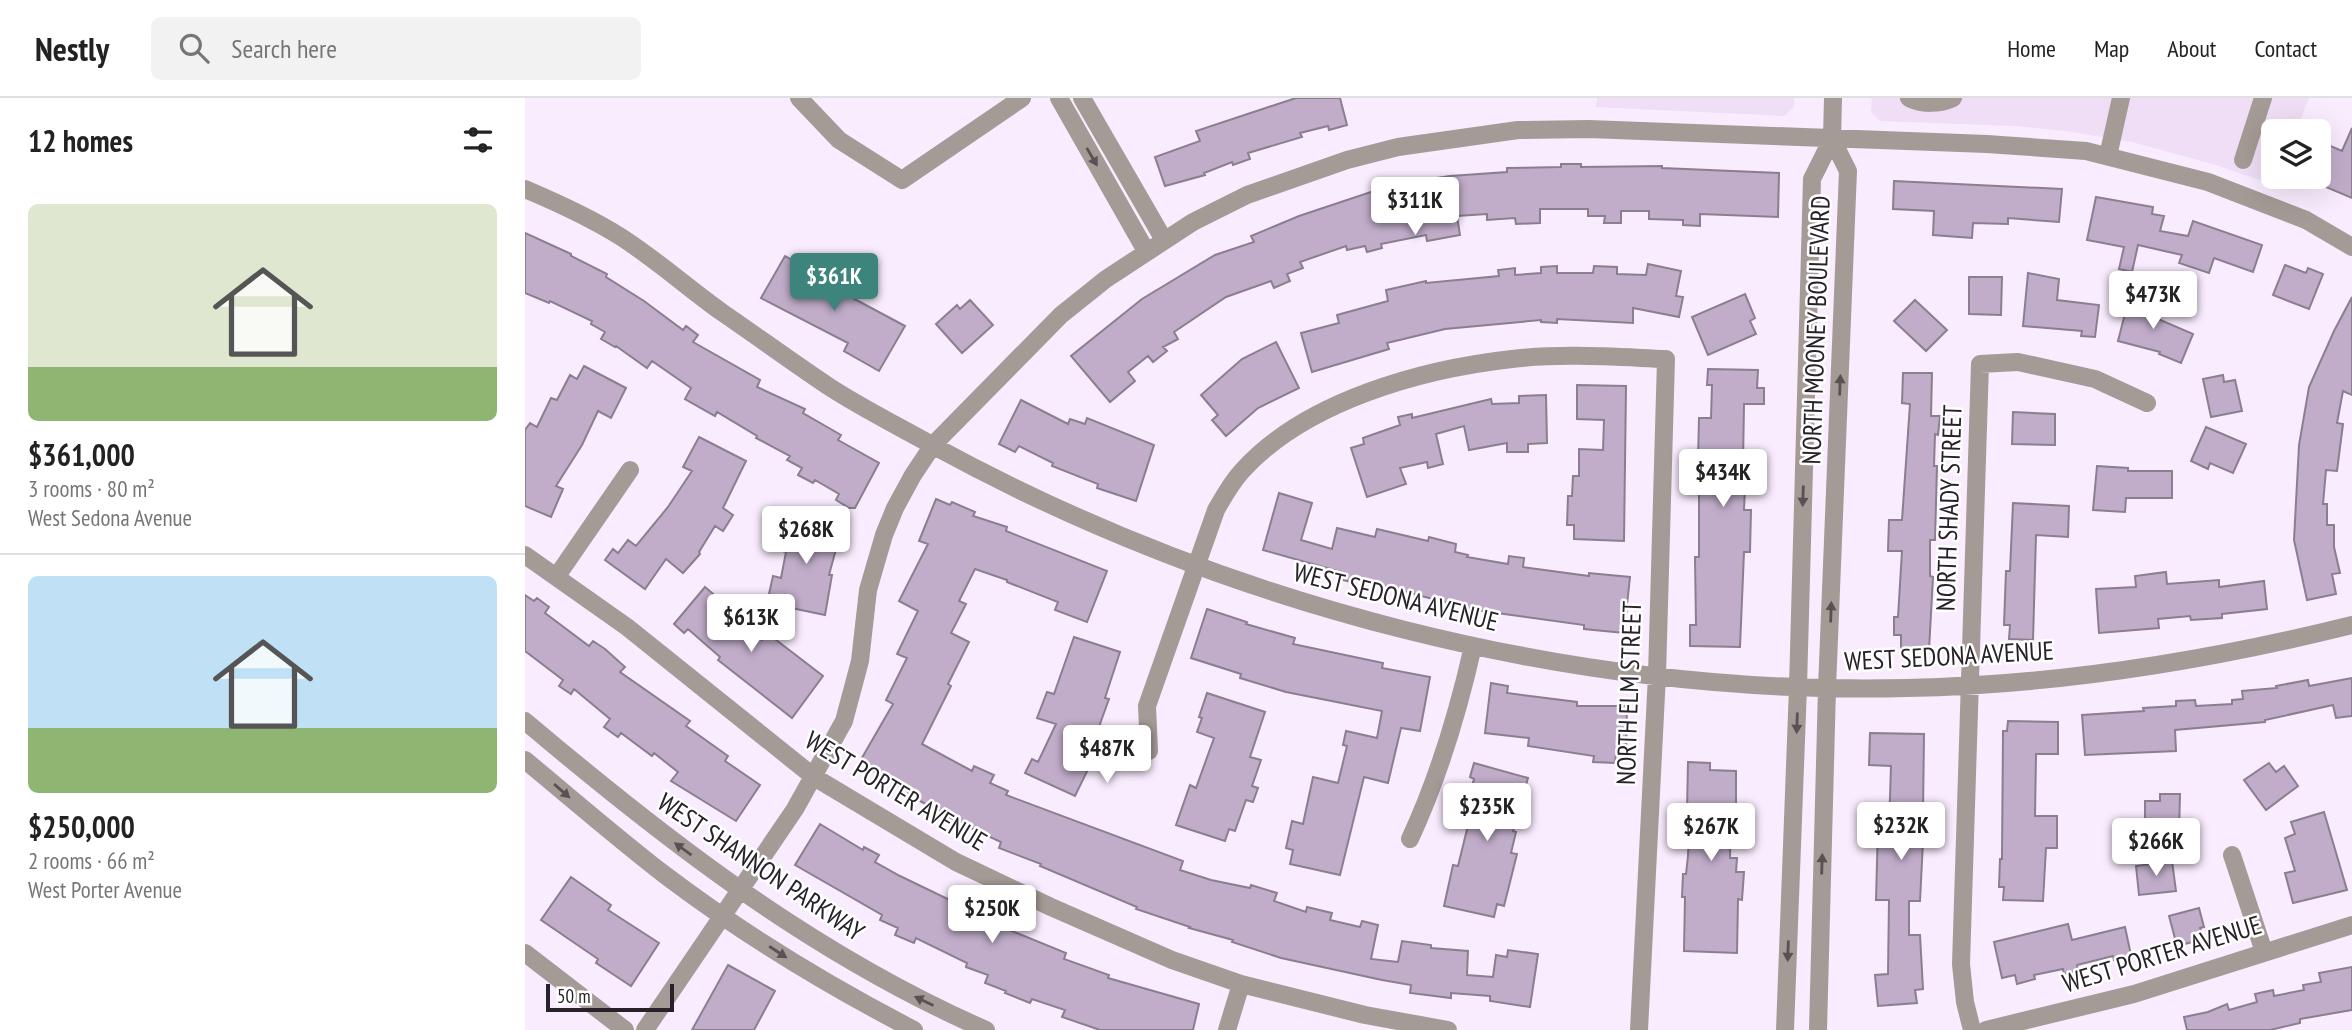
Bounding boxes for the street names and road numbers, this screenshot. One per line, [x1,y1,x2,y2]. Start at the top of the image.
street label: NORTH MOONEY BOULEVARD [1794,195,1837,465]
street label: NORTH SHADY STREET [1928,404,1969,612]
street label: WEST SEDONA AVENUE [1290,555,1502,638]
street label: NORTH ELM STREET [1609,600,1648,785]
street label: WEST SEDONA AVENUE [1843,634,2055,677]
street label: WEST PORTER AVENUE [799,723,993,858]
street label: WEST SHANNON PARKWAY [652,785,871,948]
street label: WEST PORTER AVENUE [2058,908,2265,999]

